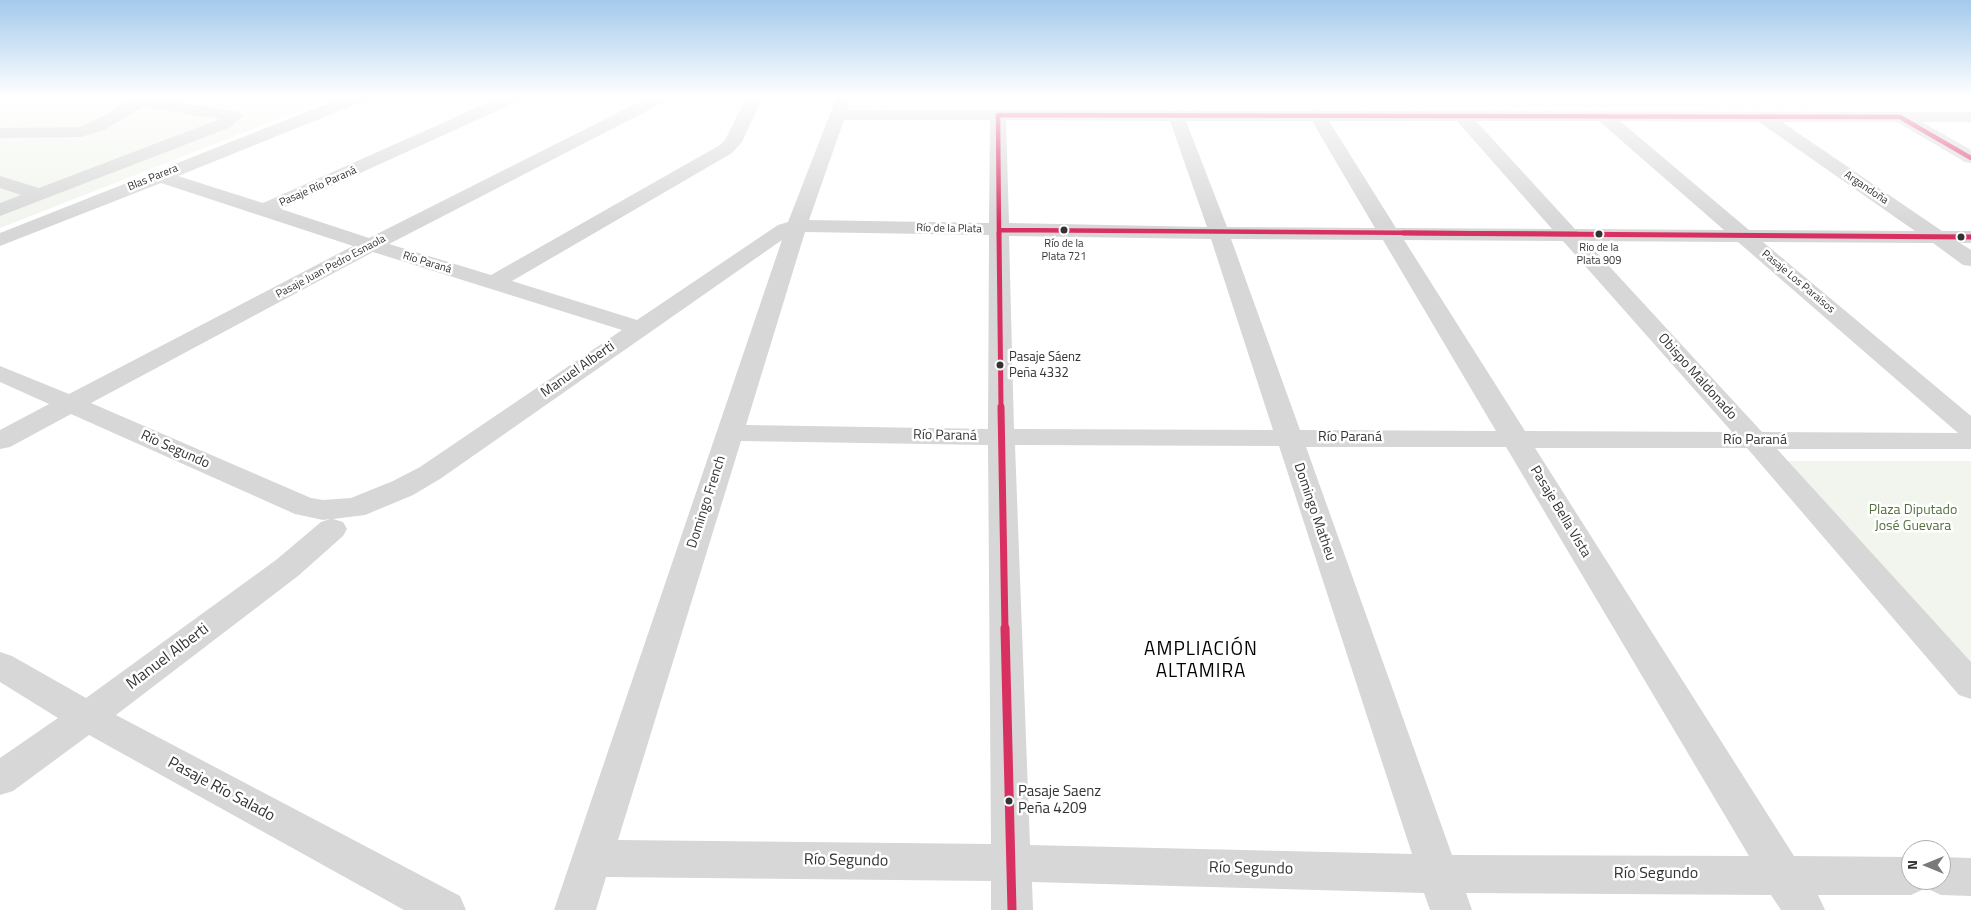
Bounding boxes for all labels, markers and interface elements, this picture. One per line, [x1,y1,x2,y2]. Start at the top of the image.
street label: Blas Parera [126,162,180,194]
street label: Pasaje Río Paraná [277,164,359,210]
street label: Argandoña [1841,168,1891,208]
street label: Río de la Plata [916,222,982,236]
marker: Río de la Plata 721 [1059,225,1069,235]
marker: Rio de la Plata 909 [1594,229,1604,239]
unlabelled marker [1956,232,1966,242]
street label: Pasaje Juan Pedro Esnaola [274,233,388,301]
place label: Río de la Plata 721 [1042,237,1086,263]
place label: Rio de la Plata 909 [1577,241,1621,267]
street label: Pasaje Los Paraisos [1759,248,1837,316]
street label: Río Paraná [401,249,453,277]
street label: Obispo Maldonado [1654,330,1740,424]
street label: Manuel Alberti [538,338,618,402]
place label: Pasaje Sáenz Peña 4332 [1009,350,1081,381]
marker: Pasaje Sáenz Peña 4332 [995,360,1005,370]
street label: Río Segundo [138,427,212,473]
street label: Río Paraná [913,427,977,445]
street label: Río Paraná [1318,430,1382,446]
street label: Río Paraná [1723,433,1787,449]
street label: Domingo French [684,454,730,550]
street label: Domingo Matheu [1289,461,1339,563]
street label: Pasaje Bella Vista [1526,463,1594,561]
park label: Plaza Diputado José Guevara [1869,503,1957,536]
street label: Manuel Alberti [123,620,213,694]
district label: AMPLIACIÓN ALTAMIRA [1143,639,1259,683]
street label: Pasaje Río Salado [164,754,278,826]
place label: Pasaje Saenz Peña 4209 [1018,783,1101,818]
marker: Pasaje Saenz Peña 4209 [1004,796,1014,806]
north arrow [1901,840,1951,890]
street label: Río Segundo [804,851,888,871]
street label: Río Segundo [1209,859,1293,879]
text: N [1901,860,1922,870]
street label: Río Segundo [1614,864,1698,884]

